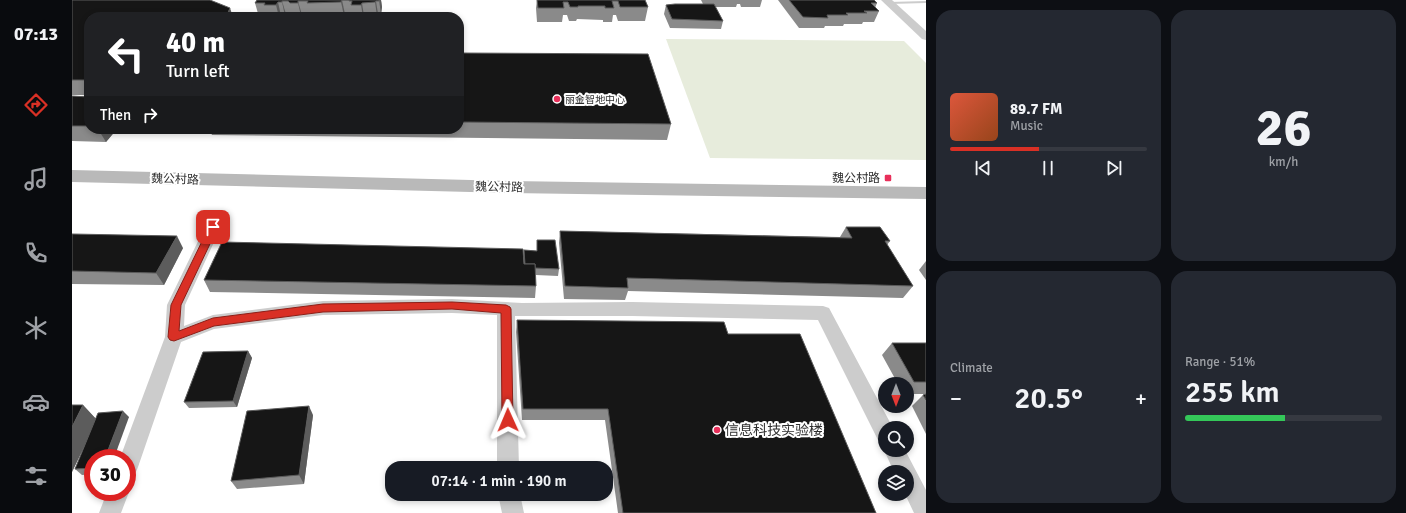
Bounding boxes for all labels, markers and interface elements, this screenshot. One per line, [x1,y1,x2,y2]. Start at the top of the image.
text: 07:13 [14,23,58,45]
text: 40 m [166,26,225,60]
icon: left [100,28,152,80]
text: Turn left [166,60,229,82]
icon: directions [22,91,50,119]
marker: 丽金智地中心 [552,94,562,104]
place label: 丽金智地中心 [565,94,625,106]
text: 26 [1255,96,1312,160]
text: 89.7 FM [1010,100,1062,118]
icon: right [139,104,161,126]
text: Then [100,106,131,124]
text: Music [1010,118,1043,134]
text: km/h [1269,154,1298,170]
icon: previous [972,157,994,179]
icon: pause [1037,157,1059,179]
icon: next [1103,157,1125,179]
icon: music [22,165,50,193]
street label: 魏公村路 [151,171,199,188]
place label: 魏公村路 [832,171,880,186]
marker: 魏公村路 [883,173,893,183]
street label: 魏公村路 [475,180,523,195]
pin [196,210,230,244]
icon: arrive [202,216,224,238]
icon: phone [22,239,50,267]
icon: climate [22,314,50,342]
text: Range · 51% [1185,354,1255,370]
text: Climate [950,360,993,376]
text: 255 km [1185,374,1280,411]
north arrow [878,377,914,413]
map controls [878,377,914,501]
text: 20.5° [1014,380,1083,417]
text: − [950,385,962,412]
text: + [1135,385,1147,412]
icon: car [22,388,50,416]
position arrow [487,399,529,441]
button: search [878,421,914,457]
place label: 信息科技实验楼 [725,422,823,439]
marker: 信息科技实验楼 [712,425,722,435]
speed limit sign: 30 [84,449,136,501]
icon: filters [22,462,50,490]
button: layers [878,465,914,501]
text: 07:14 · 1 min · 190 m [432,472,566,490]

